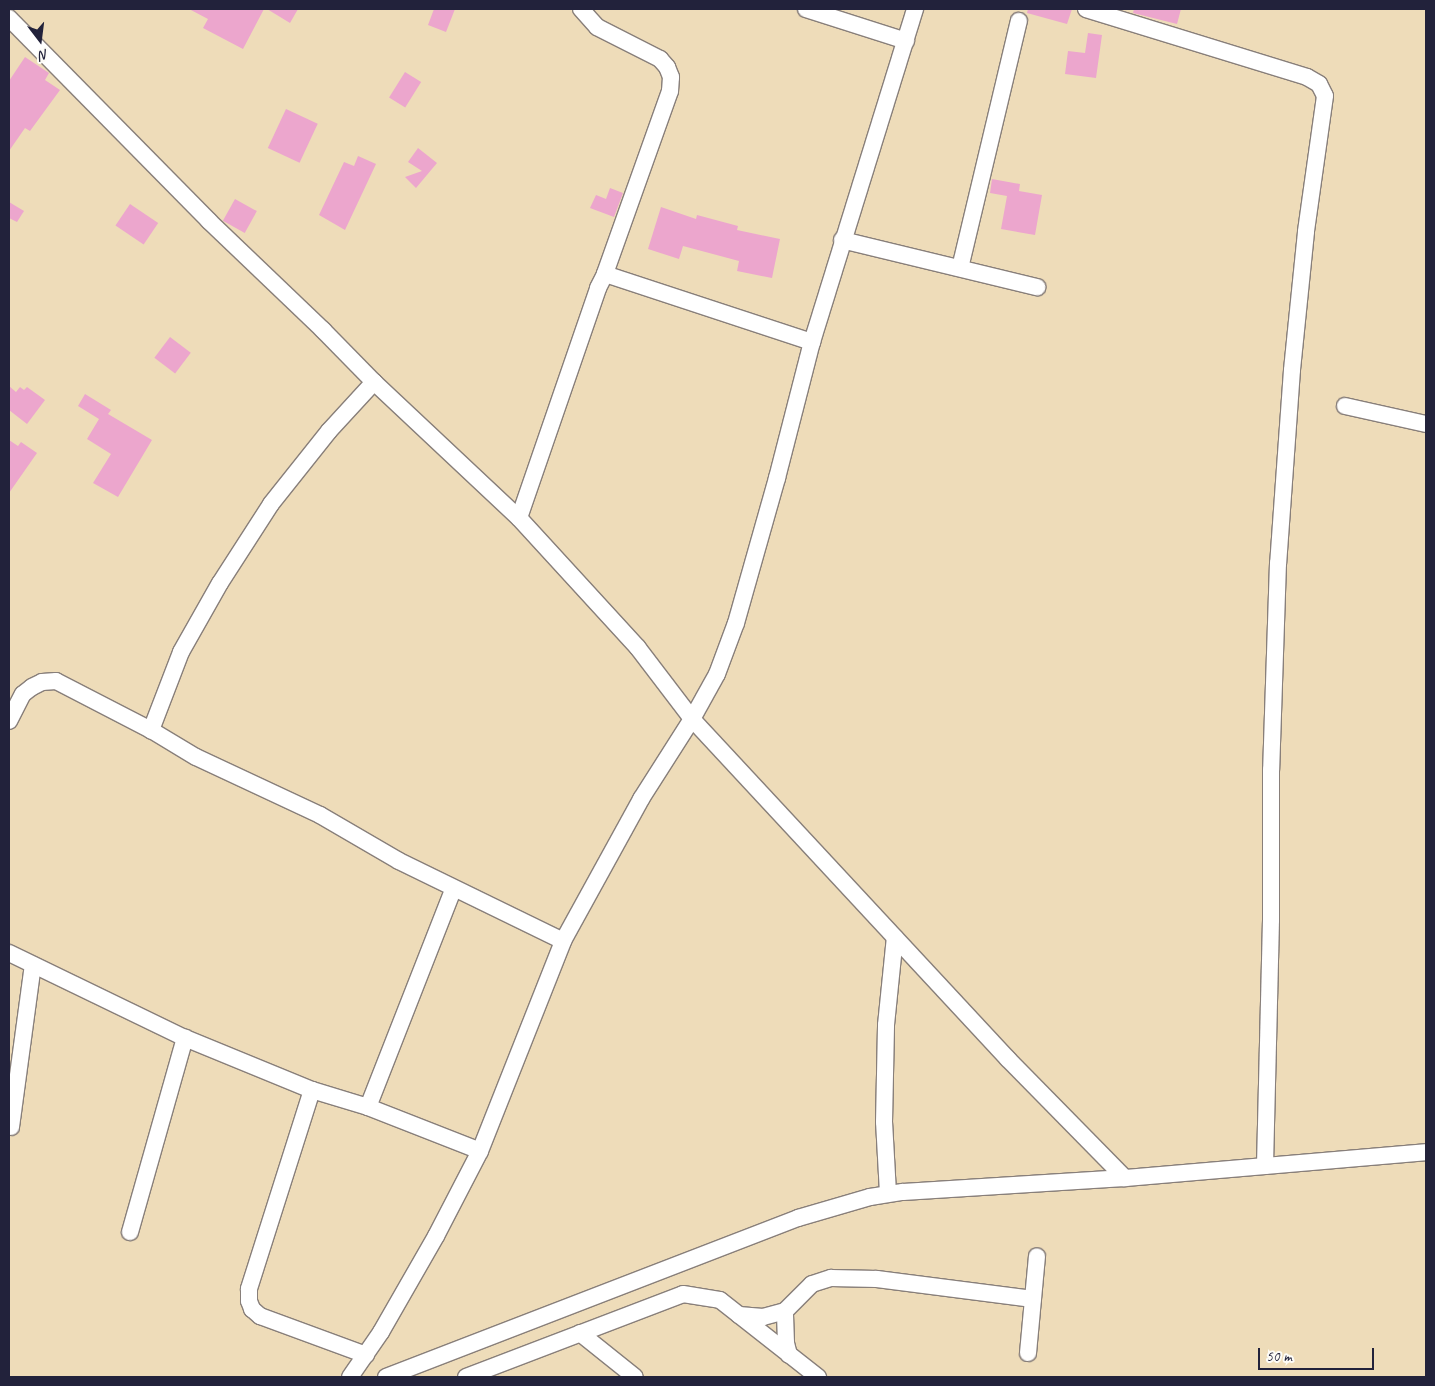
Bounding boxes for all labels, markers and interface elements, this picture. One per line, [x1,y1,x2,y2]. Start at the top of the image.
north arrow [15,15,65,65]
text: N [38,46,50,64]
scale bar [1260,1338,1376,1370]
text: 50 m [1266,1347,1292,1366]

